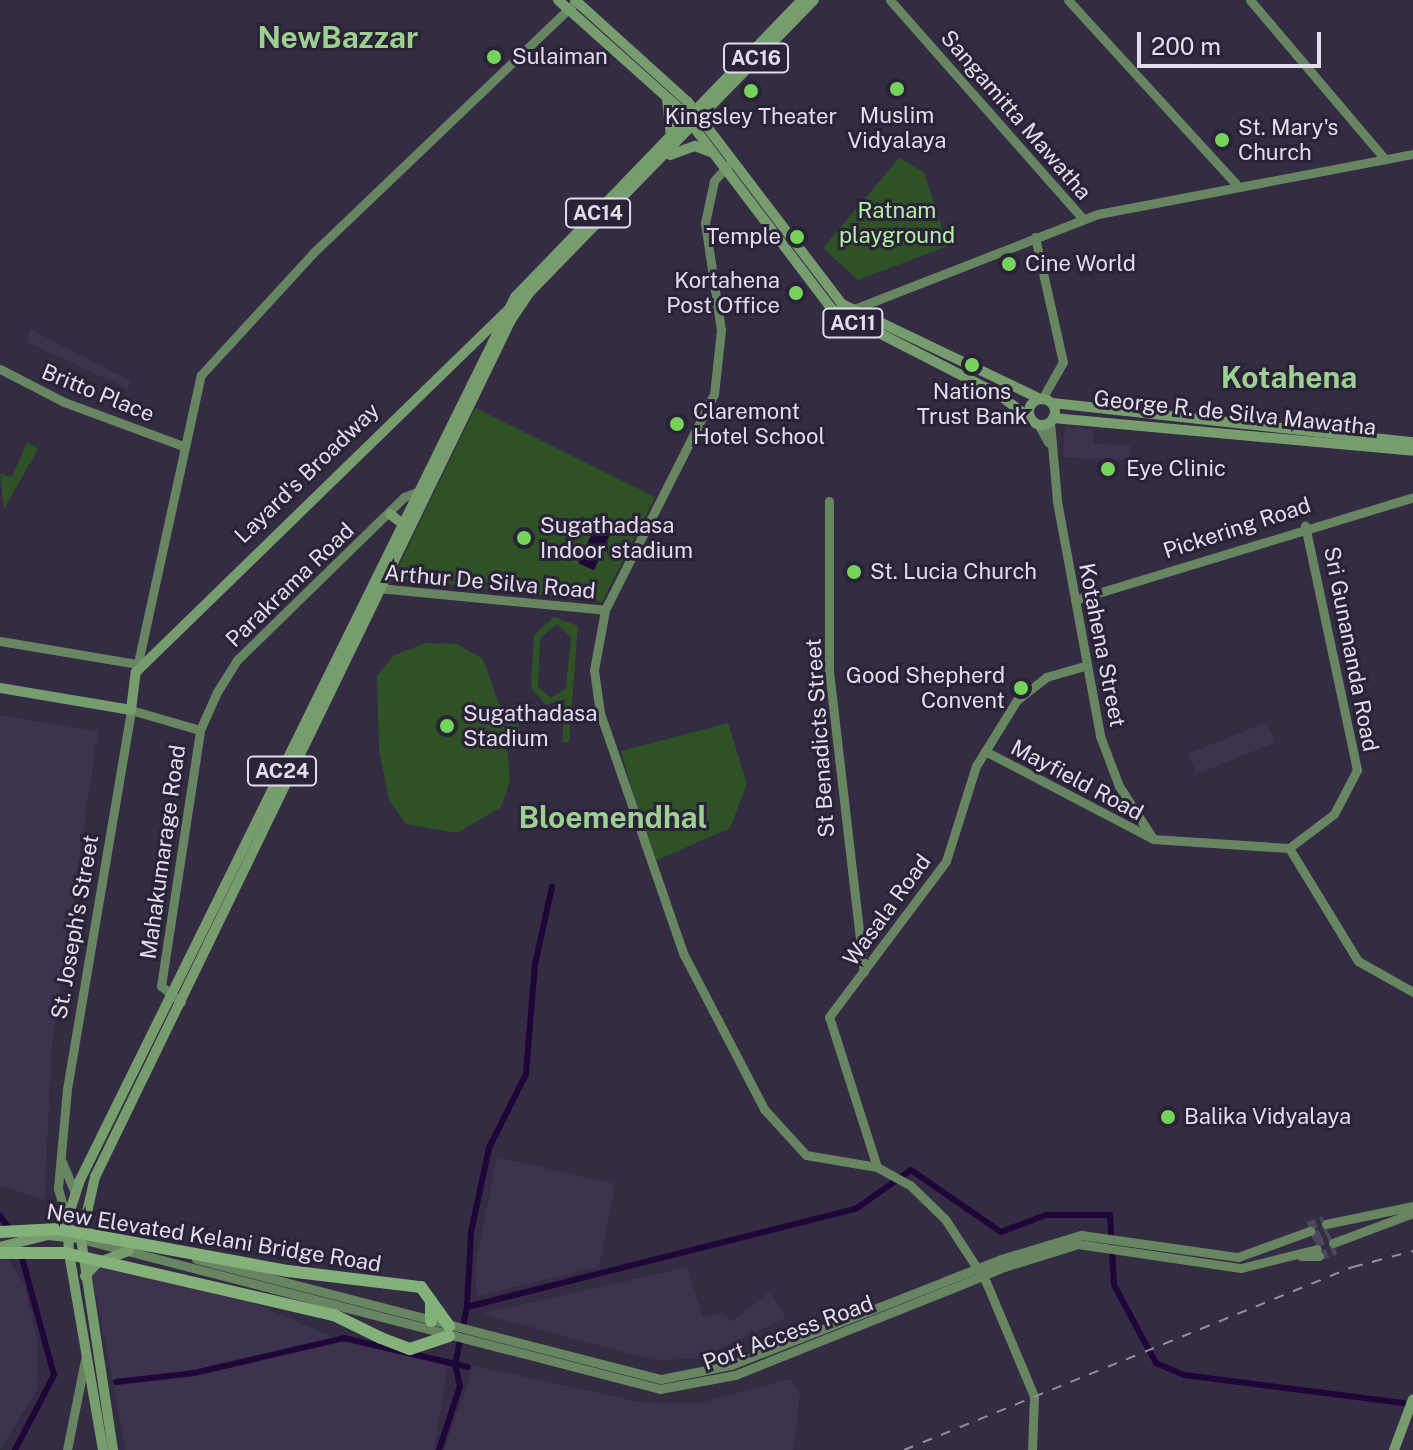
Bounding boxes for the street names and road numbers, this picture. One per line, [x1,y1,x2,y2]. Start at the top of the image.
street label: Sangamitta Mawatha [935,25,1097,205]
road number: AC16 [722,42,790,74]
road number: AC14 [564,197,632,229]
road number: AC11 [821,307,885,339]
street label: Britto Place [38,358,158,428]
street label: George R. de Silva Mawatha [1092,385,1378,441]
street label: Layard's Broadway [229,397,385,549]
street label: Pickering Road [1160,492,1314,564]
street label: Parakrama Road [221,517,359,653]
street label: Sri Gunananda Road [1318,544,1384,754]
street label: Arthur De Silva Road [383,560,597,604]
street label: Kotahena Street [1073,561,1131,729]
street label: St Benadicts Street [800,637,840,839]
street label: Mayfield Road [1006,734,1148,826]
street label: Mahakumarage Road [135,743,191,961]
road number: AC24 [246,755,318,787]
street label: St. Joseph's Street [46,833,104,1021]
street label: Wasala Road [838,849,936,971]
street label: New Elevated Kelani Bridge Road [45,1198,383,1278]
street label: Port Access Road [699,1290,877,1376]

